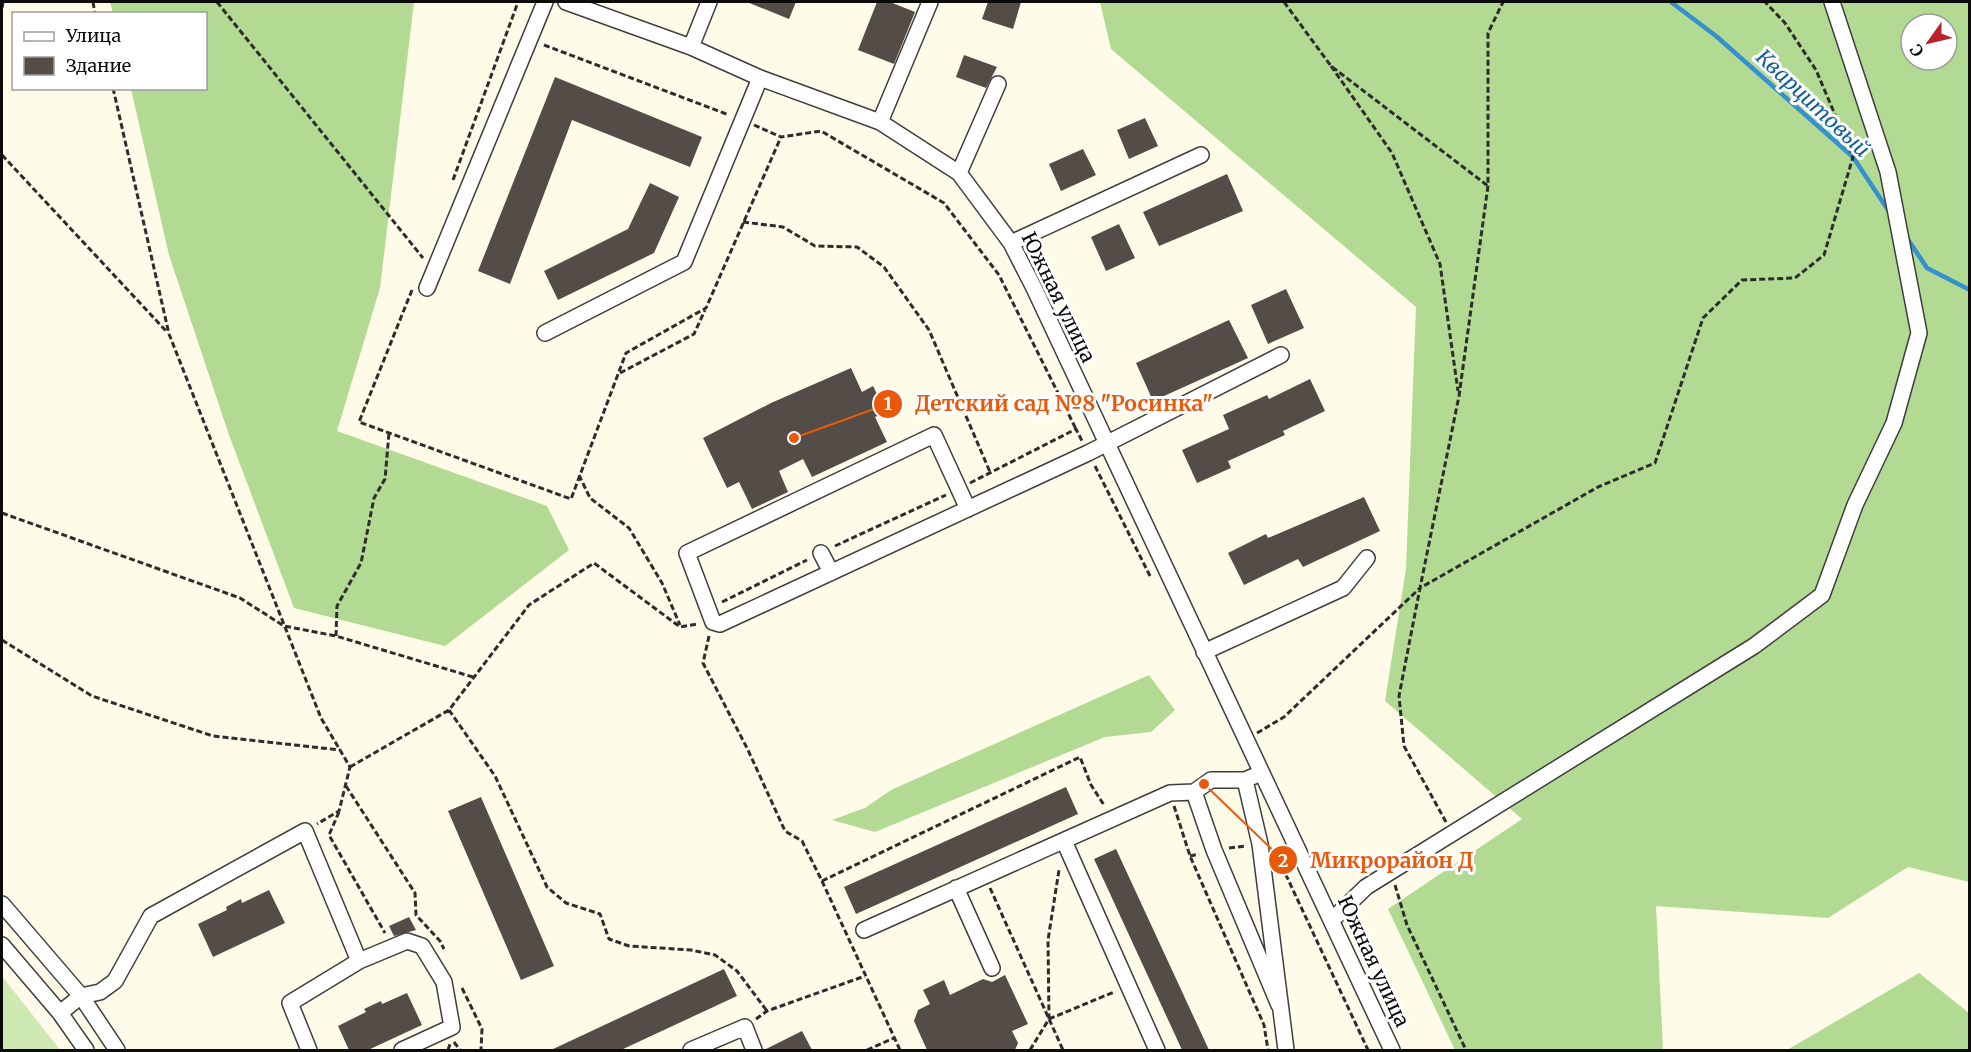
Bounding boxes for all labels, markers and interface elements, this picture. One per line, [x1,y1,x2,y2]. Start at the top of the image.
legend [12,12,207,90]
north arrow [1899,12,1959,72]
text: Улица [65,24,121,47]
text: С [1905,40,1928,60]
water label: Кварцитовый [1750,43,1876,163]
text: Здание [66,54,131,77]
street label: Южная улица [1017,228,1102,367]
callout: Детский сад №8 "Росинка" [873,385,1225,424]
text: Детский сад №8 "Росинка" [915,390,1213,417]
text: 1 [884,392,892,415]
callout: Микрорайон Д [1268,841,1486,880]
text: Микрорайон Д [1310,847,1474,874]
text: 2 [1278,849,1288,872]
street label: Южная улица [1333,891,1415,1031]

